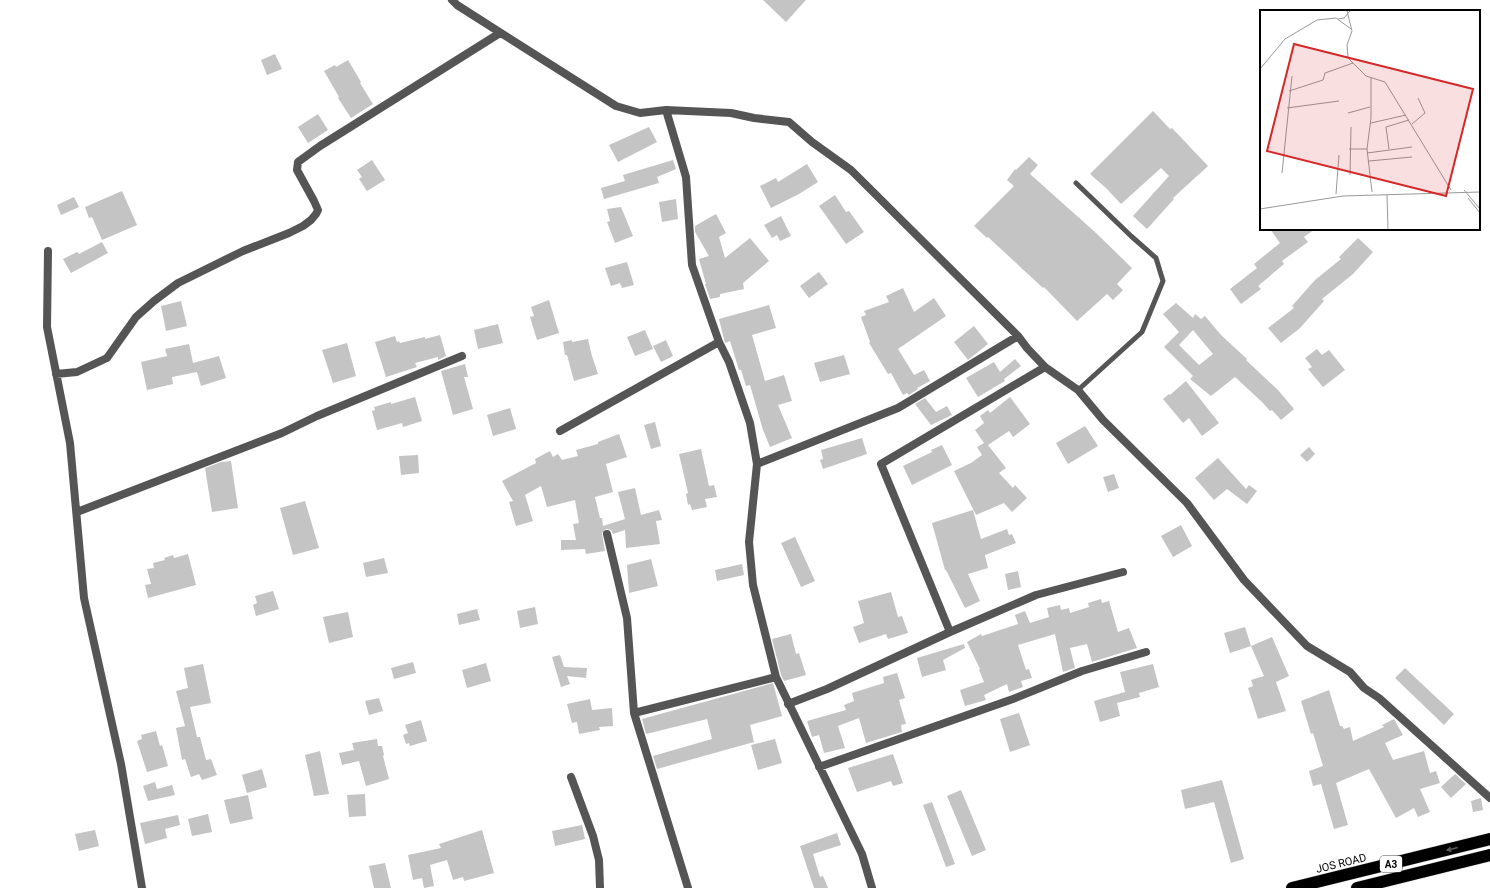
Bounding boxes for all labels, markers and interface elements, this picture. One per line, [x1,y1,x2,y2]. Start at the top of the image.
inset map [1260,10,1480,230]
one-way arrow [1446,846,1458,852]
street label: JOS ROAD [1315,851,1368,876]
road number: A3 [1380,856,1402,872]

